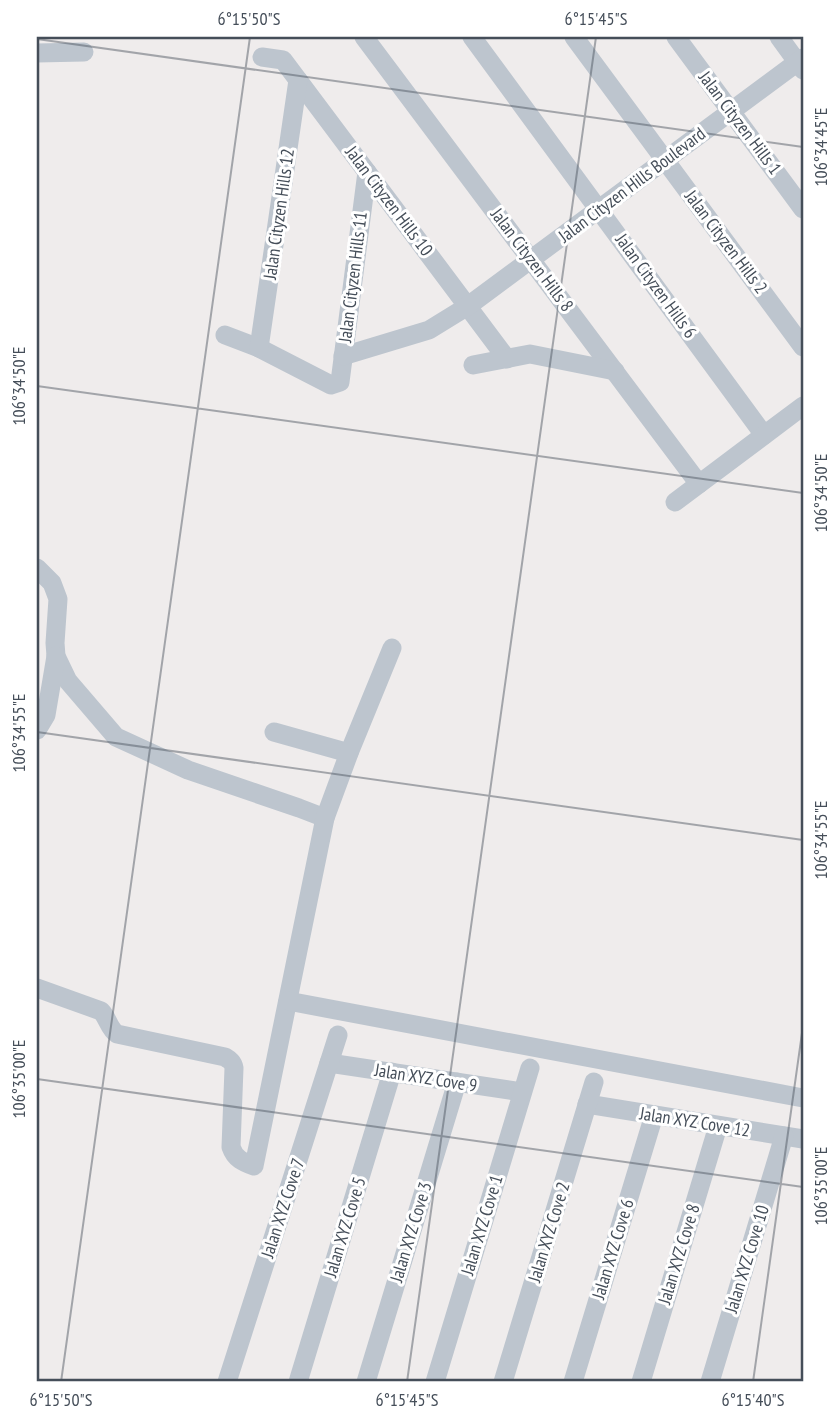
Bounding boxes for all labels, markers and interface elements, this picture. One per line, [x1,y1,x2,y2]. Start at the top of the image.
text: 6°15'50"S [218,7,281,30]
text: 6°15'45"S [565,7,628,30]
street label: Jalan Cityzen Hills 1 [693,66,787,179]
text: 106°34'45"E [809,108,832,186]
street label: Jalan Cityzen Hills Boulevard [553,122,710,248]
street label: Jalan Cityzen Hills 10 [340,140,438,260]
street label: Jalan Cityzen Hills 12 [258,147,299,282]
street label: Jalan Cityzen Hills 2 [679,185,773,298]
street label: Jalan Cityzen Hills 8 [485,203,579,316]
street label: Jalan Cityzen Hills 11 [333,210,372,345]
street label: Jalan Cityzen Hills 6 [610,228,702,342]
text: 106°34'50"E [7,347,30,425]
text: 106°34'50"E [809,454,832,532]
text: 106°34'55"E [7,694,30,772]
text: 106°34'55"E [809,801,832,879]
text: 106°35'00"E [7,1040,30,1118]
street label: Jalan XYZ Cove 9 [372,1058,479,1097]
street label: Jalan XYZ Cove 12 [637,1101,752,1142]
text: 106°35'00"E [809,1147,832,1225]
street label: Jalan XYZ Cove 7 [255,1155,309,1262]
street label: Jalan XYZ Cove 1 [455,1172,508,1279]
street label: Jalan XYZ Cove 5 [318,1174,371,1281]
street label: Jalan XYZ Cove 3 [384,1179,437,1286]
street label: Jalan XYZ Cove 2 [522,1179,575,1286]
street label: Jalan XYZ Cove 6 [586,1196,639,1303]
street label: Jalan XYZ Cove 8 [652,1201,705,1308]
street label: Jalan XYZ Cove 10 [719,1202,774,1316]
text: 6°15'50"S [30,1388,93,1411]
text: 6°15'45"S [376,1388,439,1411]
text: 6°15'40"S [722,1388,785,1411]

